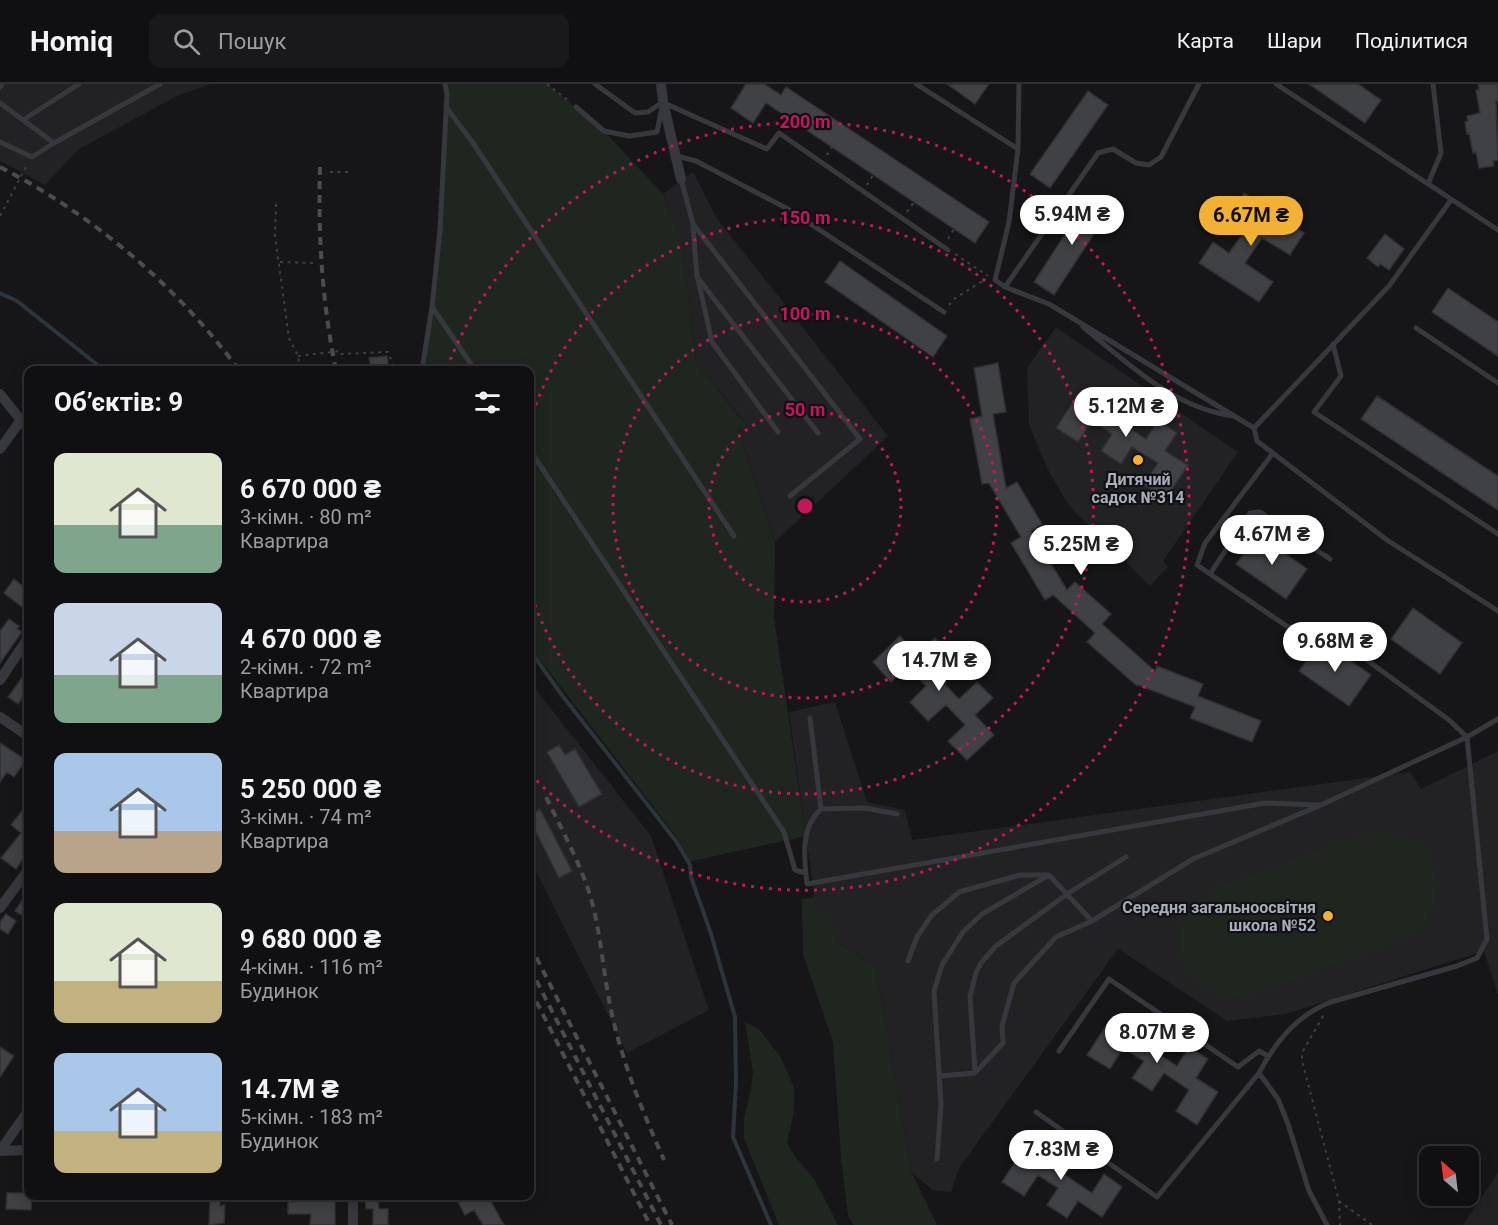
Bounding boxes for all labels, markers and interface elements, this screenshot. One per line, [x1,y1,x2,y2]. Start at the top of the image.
search box [149,14,569,68]
text: Homiq [30,25,113,58]
icon: search [170,25,203,58]
text: Пошук [218,29,286,54]
text: Карта [1177,29,1234,53]
text: Шари [1267,29,1322,53]
text: Поділитися [1355,29,1468,53]
text: 200 m [779,111,831,132]
pin: 5.94M ₴ [1017,195,1127,246]
pin: 6.67M ₴ [1196,196,1306,247]
text: 5.94M ₴ [1034,202,1110,226]
text: 6.67M ₴ [1213,203,1289,227]
text: 150 m [779,207,831,228]
text: 100 m [779,303,831,324]
icon: filters [471,386,504,419]
text: Об’єктів: 9 [54,387,183,417]
pin: 5.12M ₴ [1071,387,1181,438]
text: 5.12M ₴ [1088,394,1164,418]
text: 50 m [785,399,825,420]
marker: Дитячий садок №314 [1131,453,1145,467]
place label: Дитячий садок №314 [1092,470,1184,507]
text: 6 670 000 ₴ [240,474,381,504]
icon: home [102,477,174,549]
centre of rings [795,496,815,516]
text: 3-кімн. · 80 m² [240,505,372,529]
pin: 4.67M ₴ [1217,515,1327,566]
text: 4.67M ₴ [1234,522,1310,546]
pin: 5.25M ₴ [1026,525,1136,576]
text: Квартира [240,529,329,553]
text: 5.25M ₴ [1043,532,1119,556]
pin: 9.68M ₴ [1280,622,1390,673]
text: 4 670 000 ₴ [240,624,381,654]
icon: home [102,627,174,699]
text: 9.68M ₴ [1297,629,1373,653]
pin: 14.7M ₴ [884,641,994,692]
text: 14.7M ₴ [901,648,977,672]
text: 2-кімн. · 72 m² [240,655,372,679]
text: Квартира [240,679,329,703]
text: 5 250 000 ₴ [240,774,381,804]
icon: home [102,777,174,849]
text: 3-кімн. · 74 m² [240,805,372,829]
text: Квартира [240,829,329,853]
place label: Середня загальноосвітня школа №52 [1122,898,1316,935]
marker: Середня загальноосвітня школа №52 [1321,909,1335,923]
text: 9 680 000 ₴ [240,924,381,954]
icon: home [102,927,174,999]
text: 4-кімн. · 116 m² [240,955,383,979]
text: Будинок [240,979,319,1003]
pin: 8.07M ₴ [1102,1013,1212,1064]
text: 8.07M ₴ [1119,1020,1195,1044]
text: 14.7M ₴ [240,1074,339,1104]
icon: home [102,1077,174,1149]
text: 5-кімн. · 183 m² [240,1105,383,1129]
text: Будинок [240,1129,319,1153]
pin: 7.83M ₴ [1006,1130,1116,1181]
text: 7.83M ₴ [1023,1137,1099,1161]
north arrow [1419,1146,1479,1206]
map controls [1419,1146,1479,1206]

